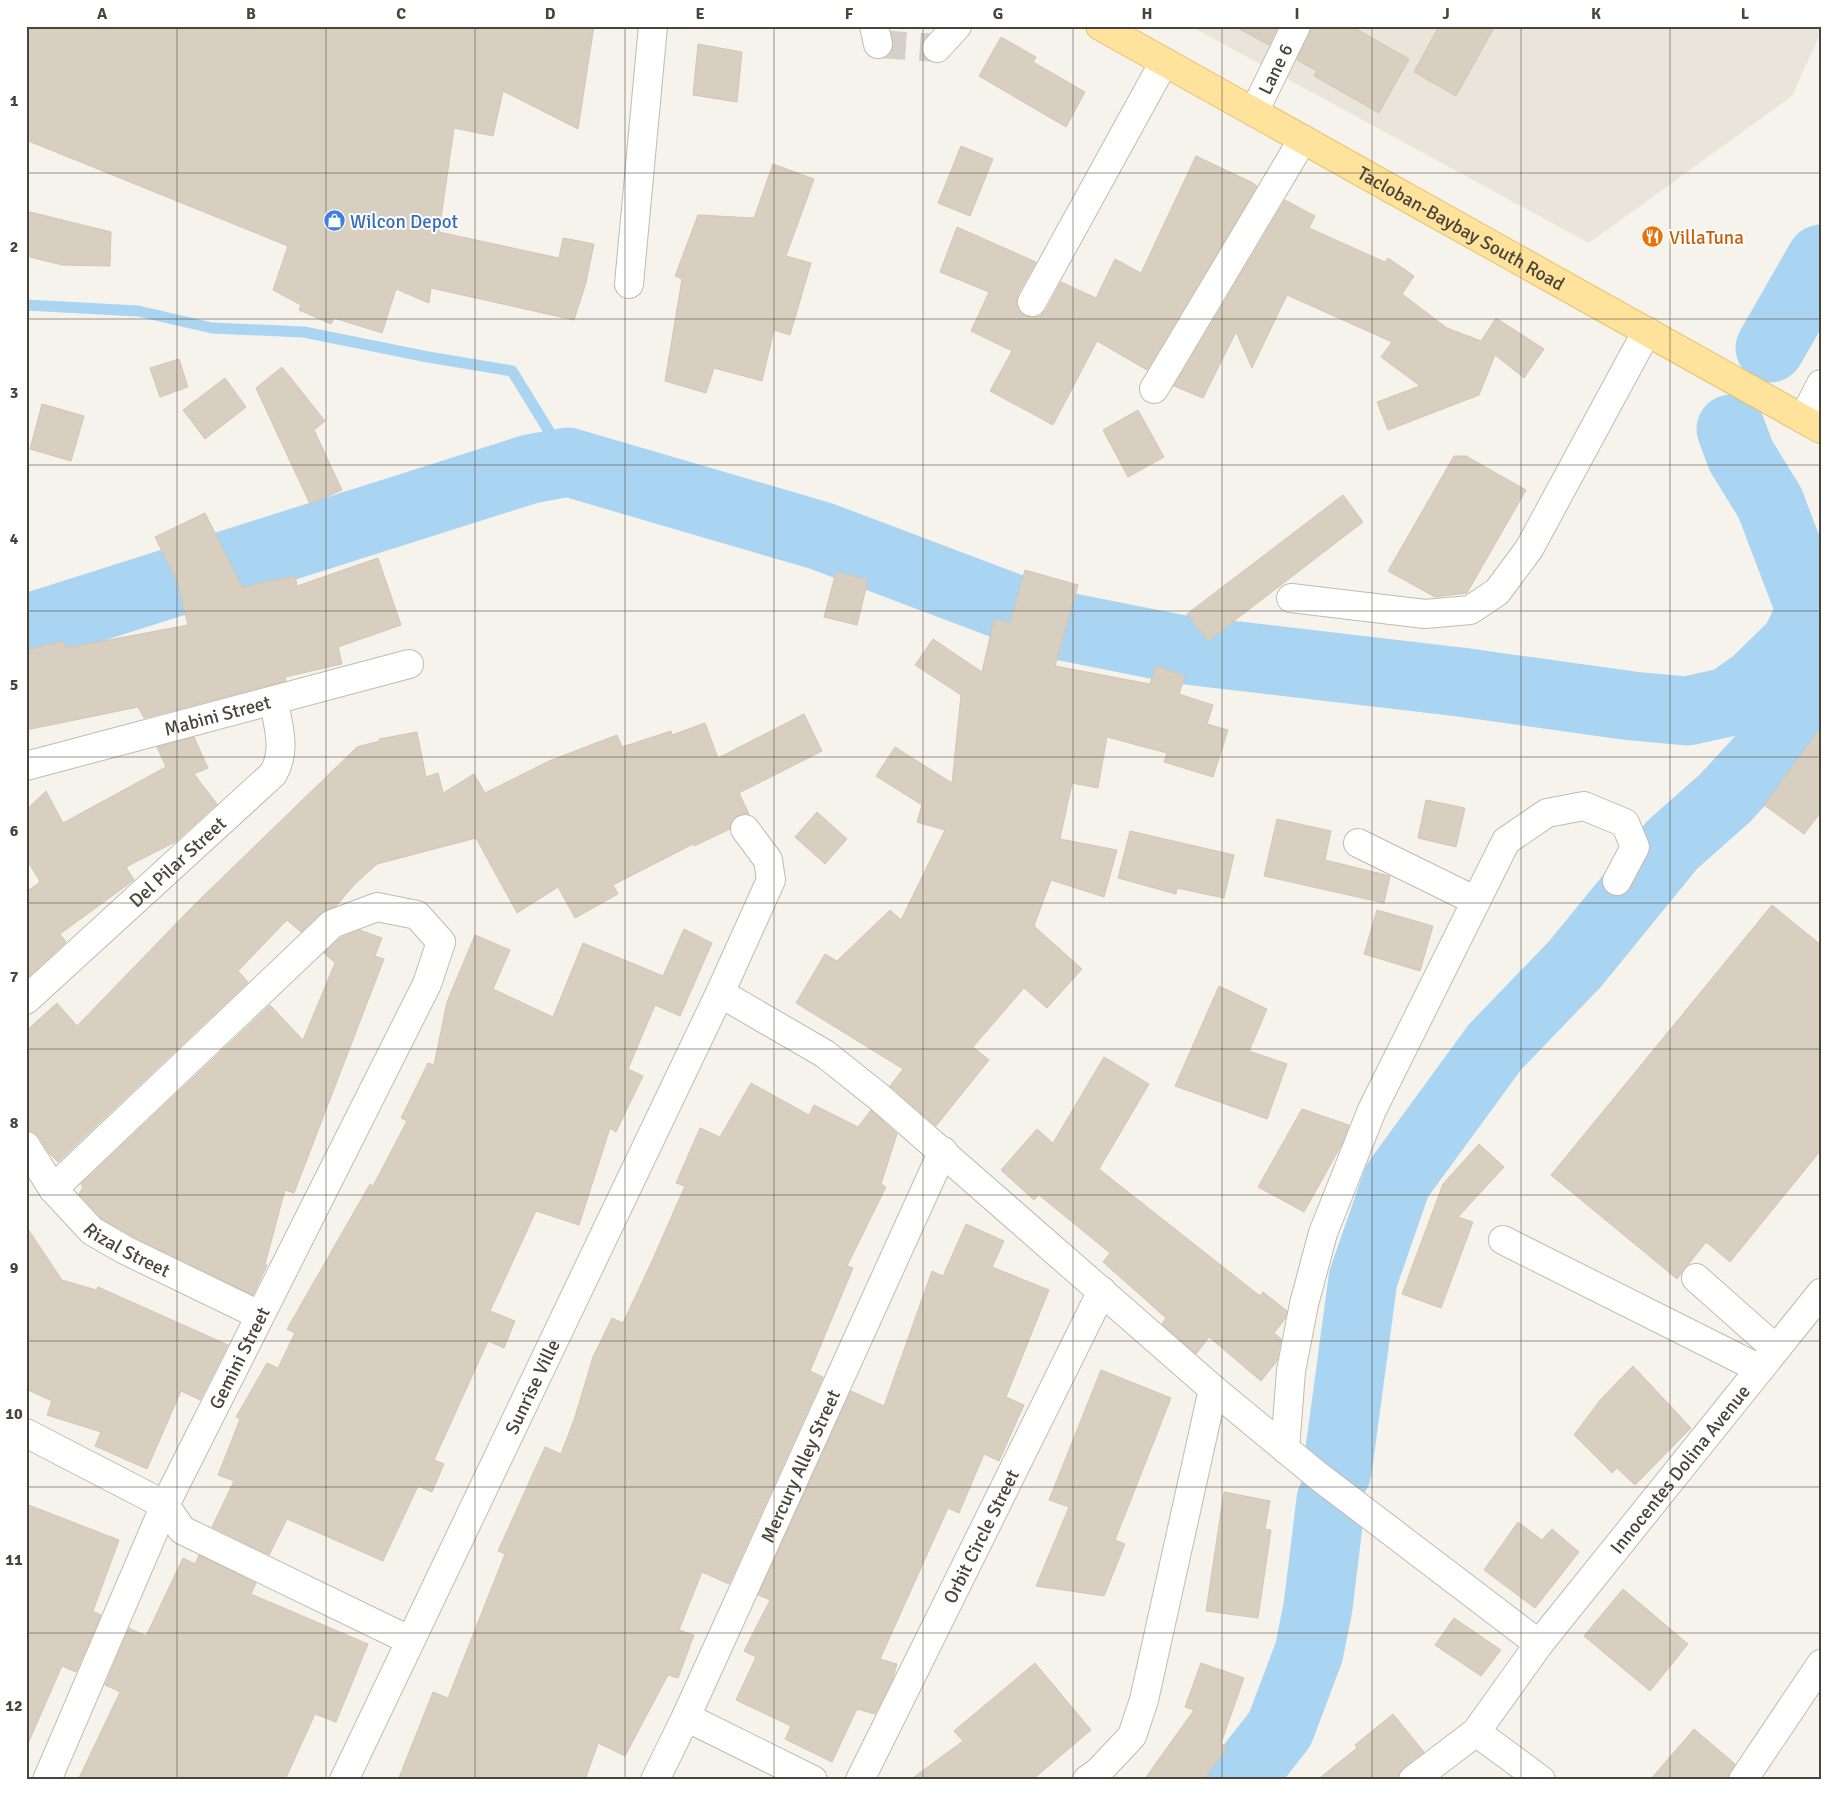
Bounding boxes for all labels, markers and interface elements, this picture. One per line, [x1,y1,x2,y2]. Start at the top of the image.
text: A [97,4,108,24]
text: B [246,4,256,24]
text: C [396,4,406,24]
text: D [545,4,556,24]
text: E [695,4,705,24]
text: F [845,4,854,24]
text: G [993,4,1003,24]
text: H [1142,4,1152,24]
text: I [1294,4,1300,24]
text: J [1442,4,1450,24]
text: K [1591,4,1601,24]
text: L [1741,4,1750,24]
street label: Lane 6 [1253,40,1299,99]
text: 1 [10,91,19,111]
street label: Tacloban-Baybay South Road [1353,161,1569,296]
shop icon: Wilcon Depot [322,209,346,233]
place label: Wilcon Depot [350,210,459,234]
restaurant icon: VillaTuna [1641,225,1665,249]
place label: VillaTuna [1669,226,1744,250]
text: 2 [10,237,18,257]
text: 3 [10,383,18,403]
text: 4 [10,529,19,549]
text: 5 [10,675,18,695]
street label: Mabini Street [162,690,274,742]
street label: Del Pilar Street [124,812,232,913]
text: 6 [10,821,19,841]
text: 7 [10,967,19,987]
text: 8 [10,1113,19,1133]
street label: Rizal Street [78,1218,174,1283]
text: 9 [10,1258,19,1278]
street label: Gemini Street [204,1303,276,1413]
street label: Sunrise Ville [500,1336,566,1438]
street label: Innocentes Dolina Avenue [1605,1380,1756,1559]
street label: Mercury Alley Street [756,1386,846,1547]
text: 10 [5,1404,23,1424]
street label: Orbit Circle Street [938,1465,1025,1608]
text: 11 [5,1550,23,1570]
text: 12 [5,1696,23,1716]

